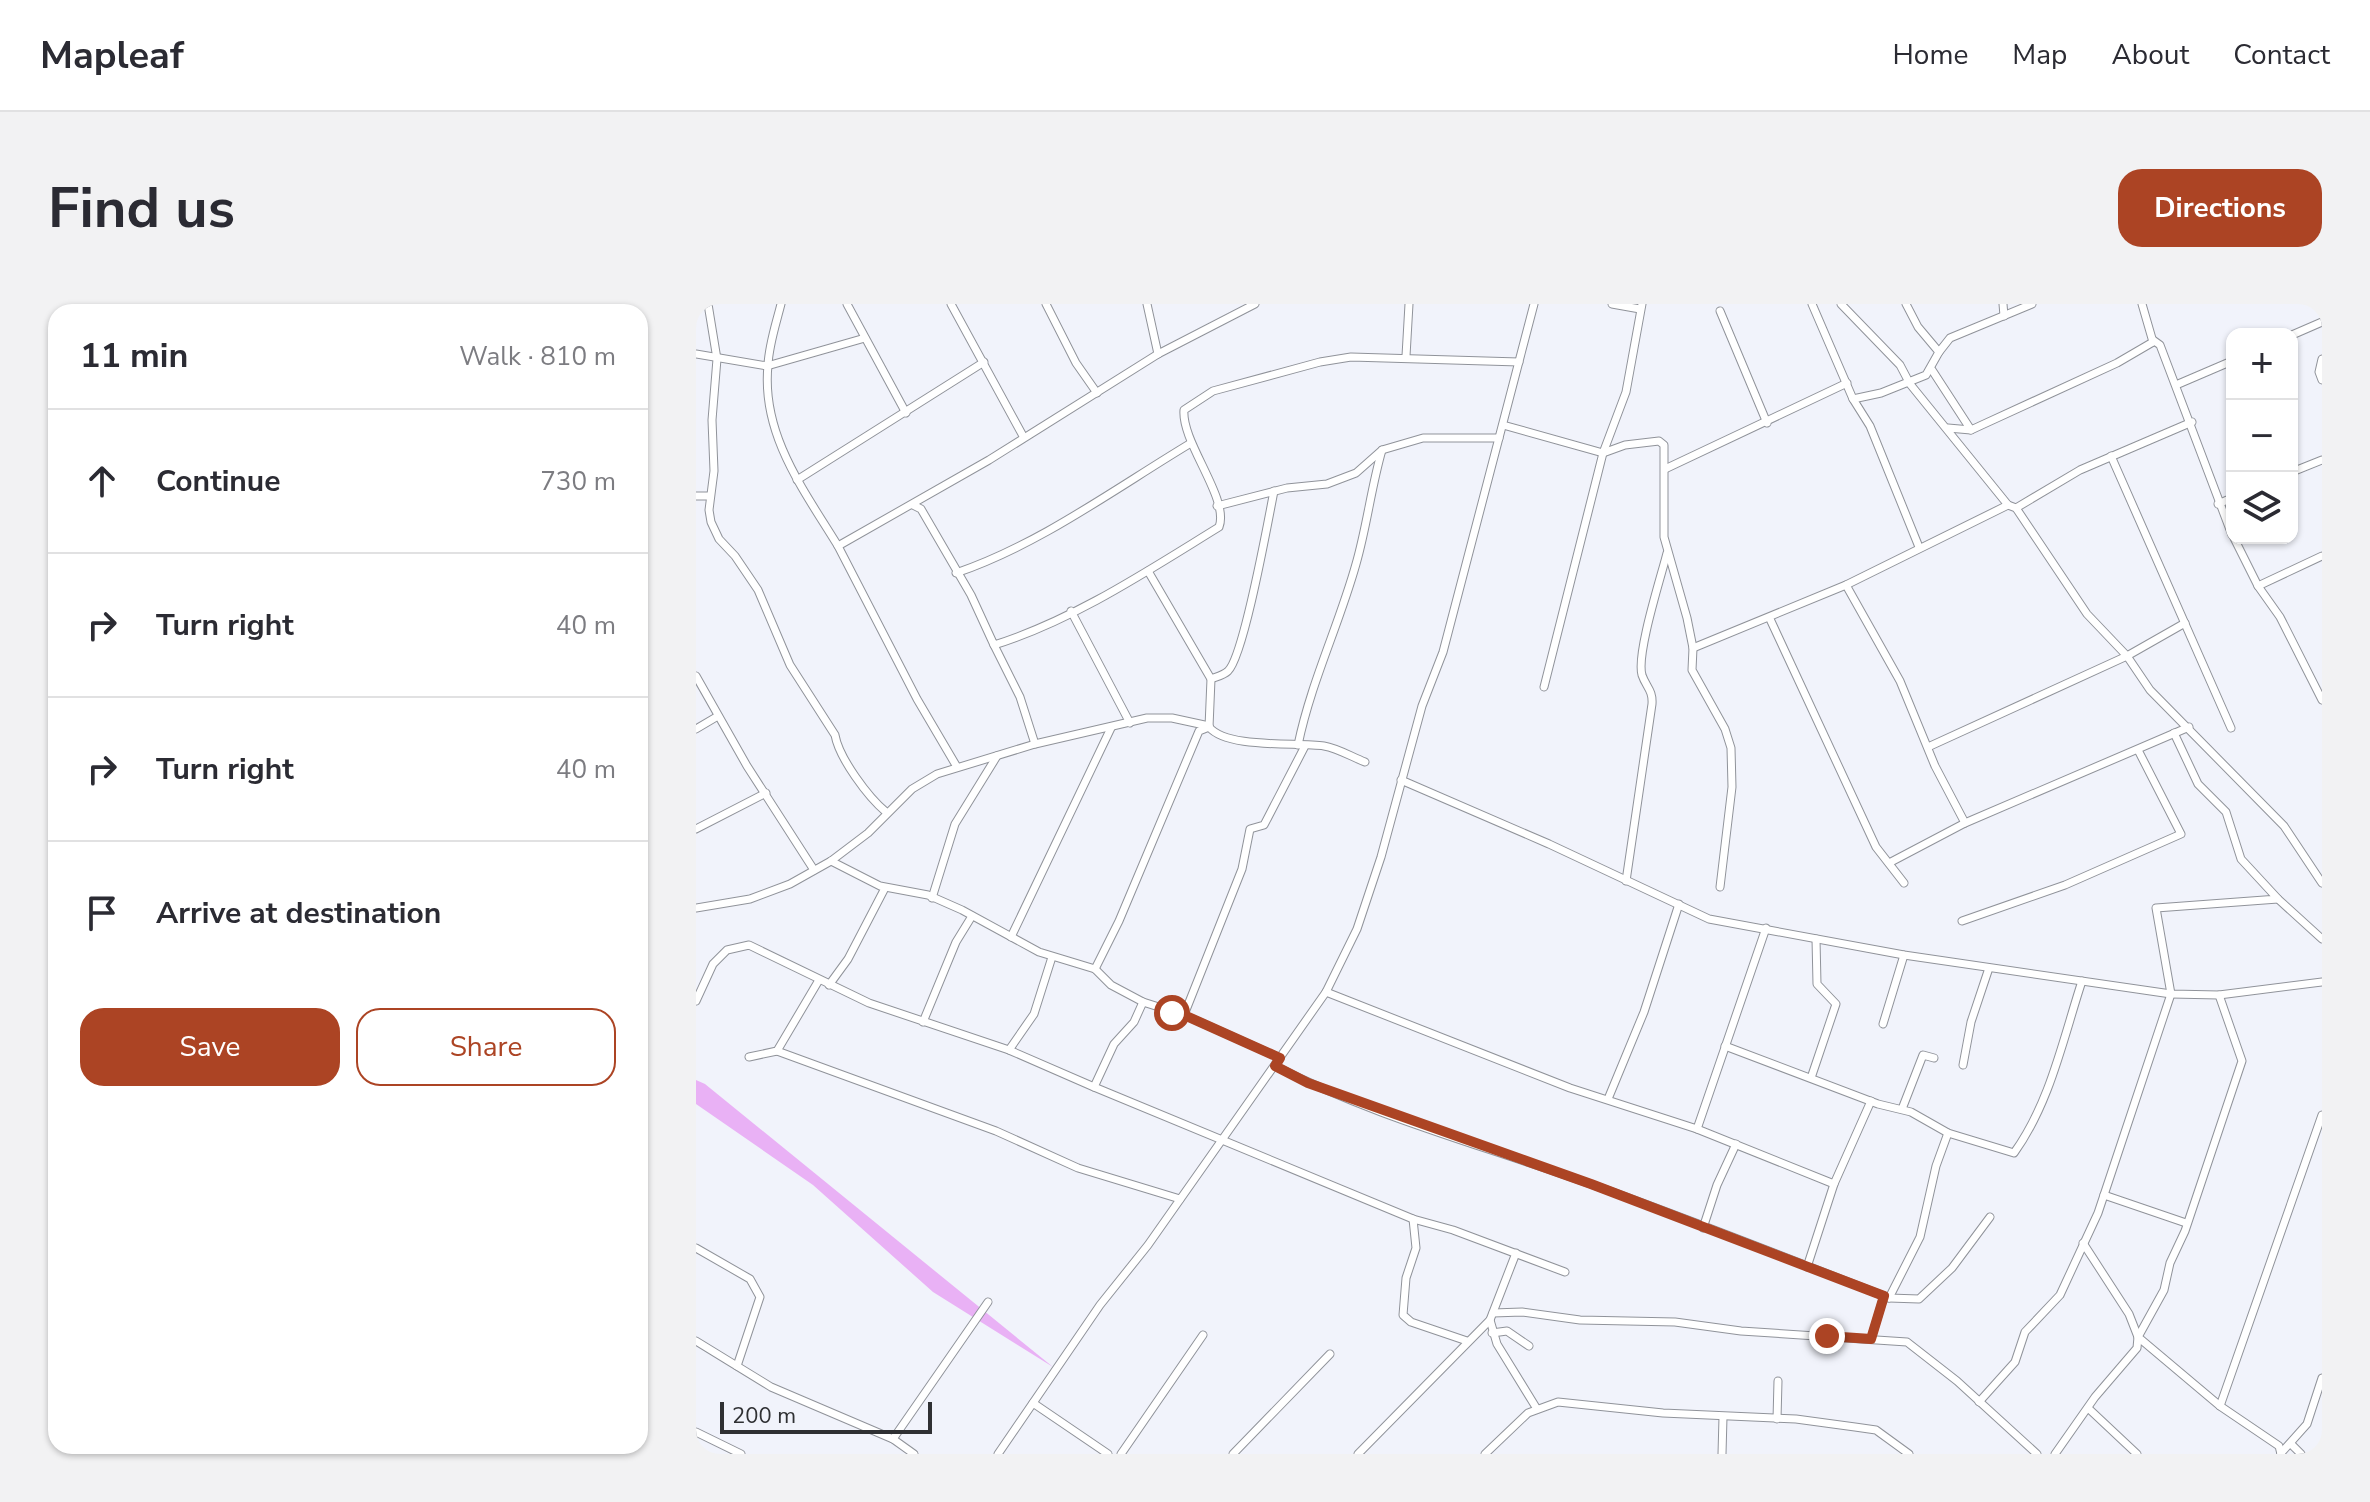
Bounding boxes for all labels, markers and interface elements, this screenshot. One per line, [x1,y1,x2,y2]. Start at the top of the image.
text: Mapleaf [40,30,184,81]
text: Home [1893,36,1968,74]
text: Map [2012,36,2067,74]
text: About [2111,36,2189,74]
text: Contact [2233,36,2330,74]
button: Directions [2118,169,2322,247]
text: Find us [48,170,235,247]
map controls [2226,328,2298,544]
button: + [2226,328,2298,400]
text: 11 min [80,333,188,379]
text: Walk · 810 m [459,339,616,374]
button: − [2226,400,2298,472]
icon: ahead [80,459,124,503]
text: Continue [156,461,281,502]
text: 730 m [540,464,616,499]
button: layers [2226,472,2298,544]
icon: right [80,603,124,647]
text: Turn right [156,605,294,646]
text: 40 m [556,608,616,643]
icon: right [80,747,124,791]
text: Turn right [156,749,294,790]
text: 40 m [556,752,616,787]
icon: arrive [80,891,124,935]
text: Arrive at destination [156,893,441,934]
route start [1154,995,1190,1031]
button: Save [80,1008,340,1086]
button: Share [356,1008,616,1086]
route end [1809,1318,1845,1354]
scale bar [720,1398,932,1434]
text: 200 m [732,1401,796,1431]

